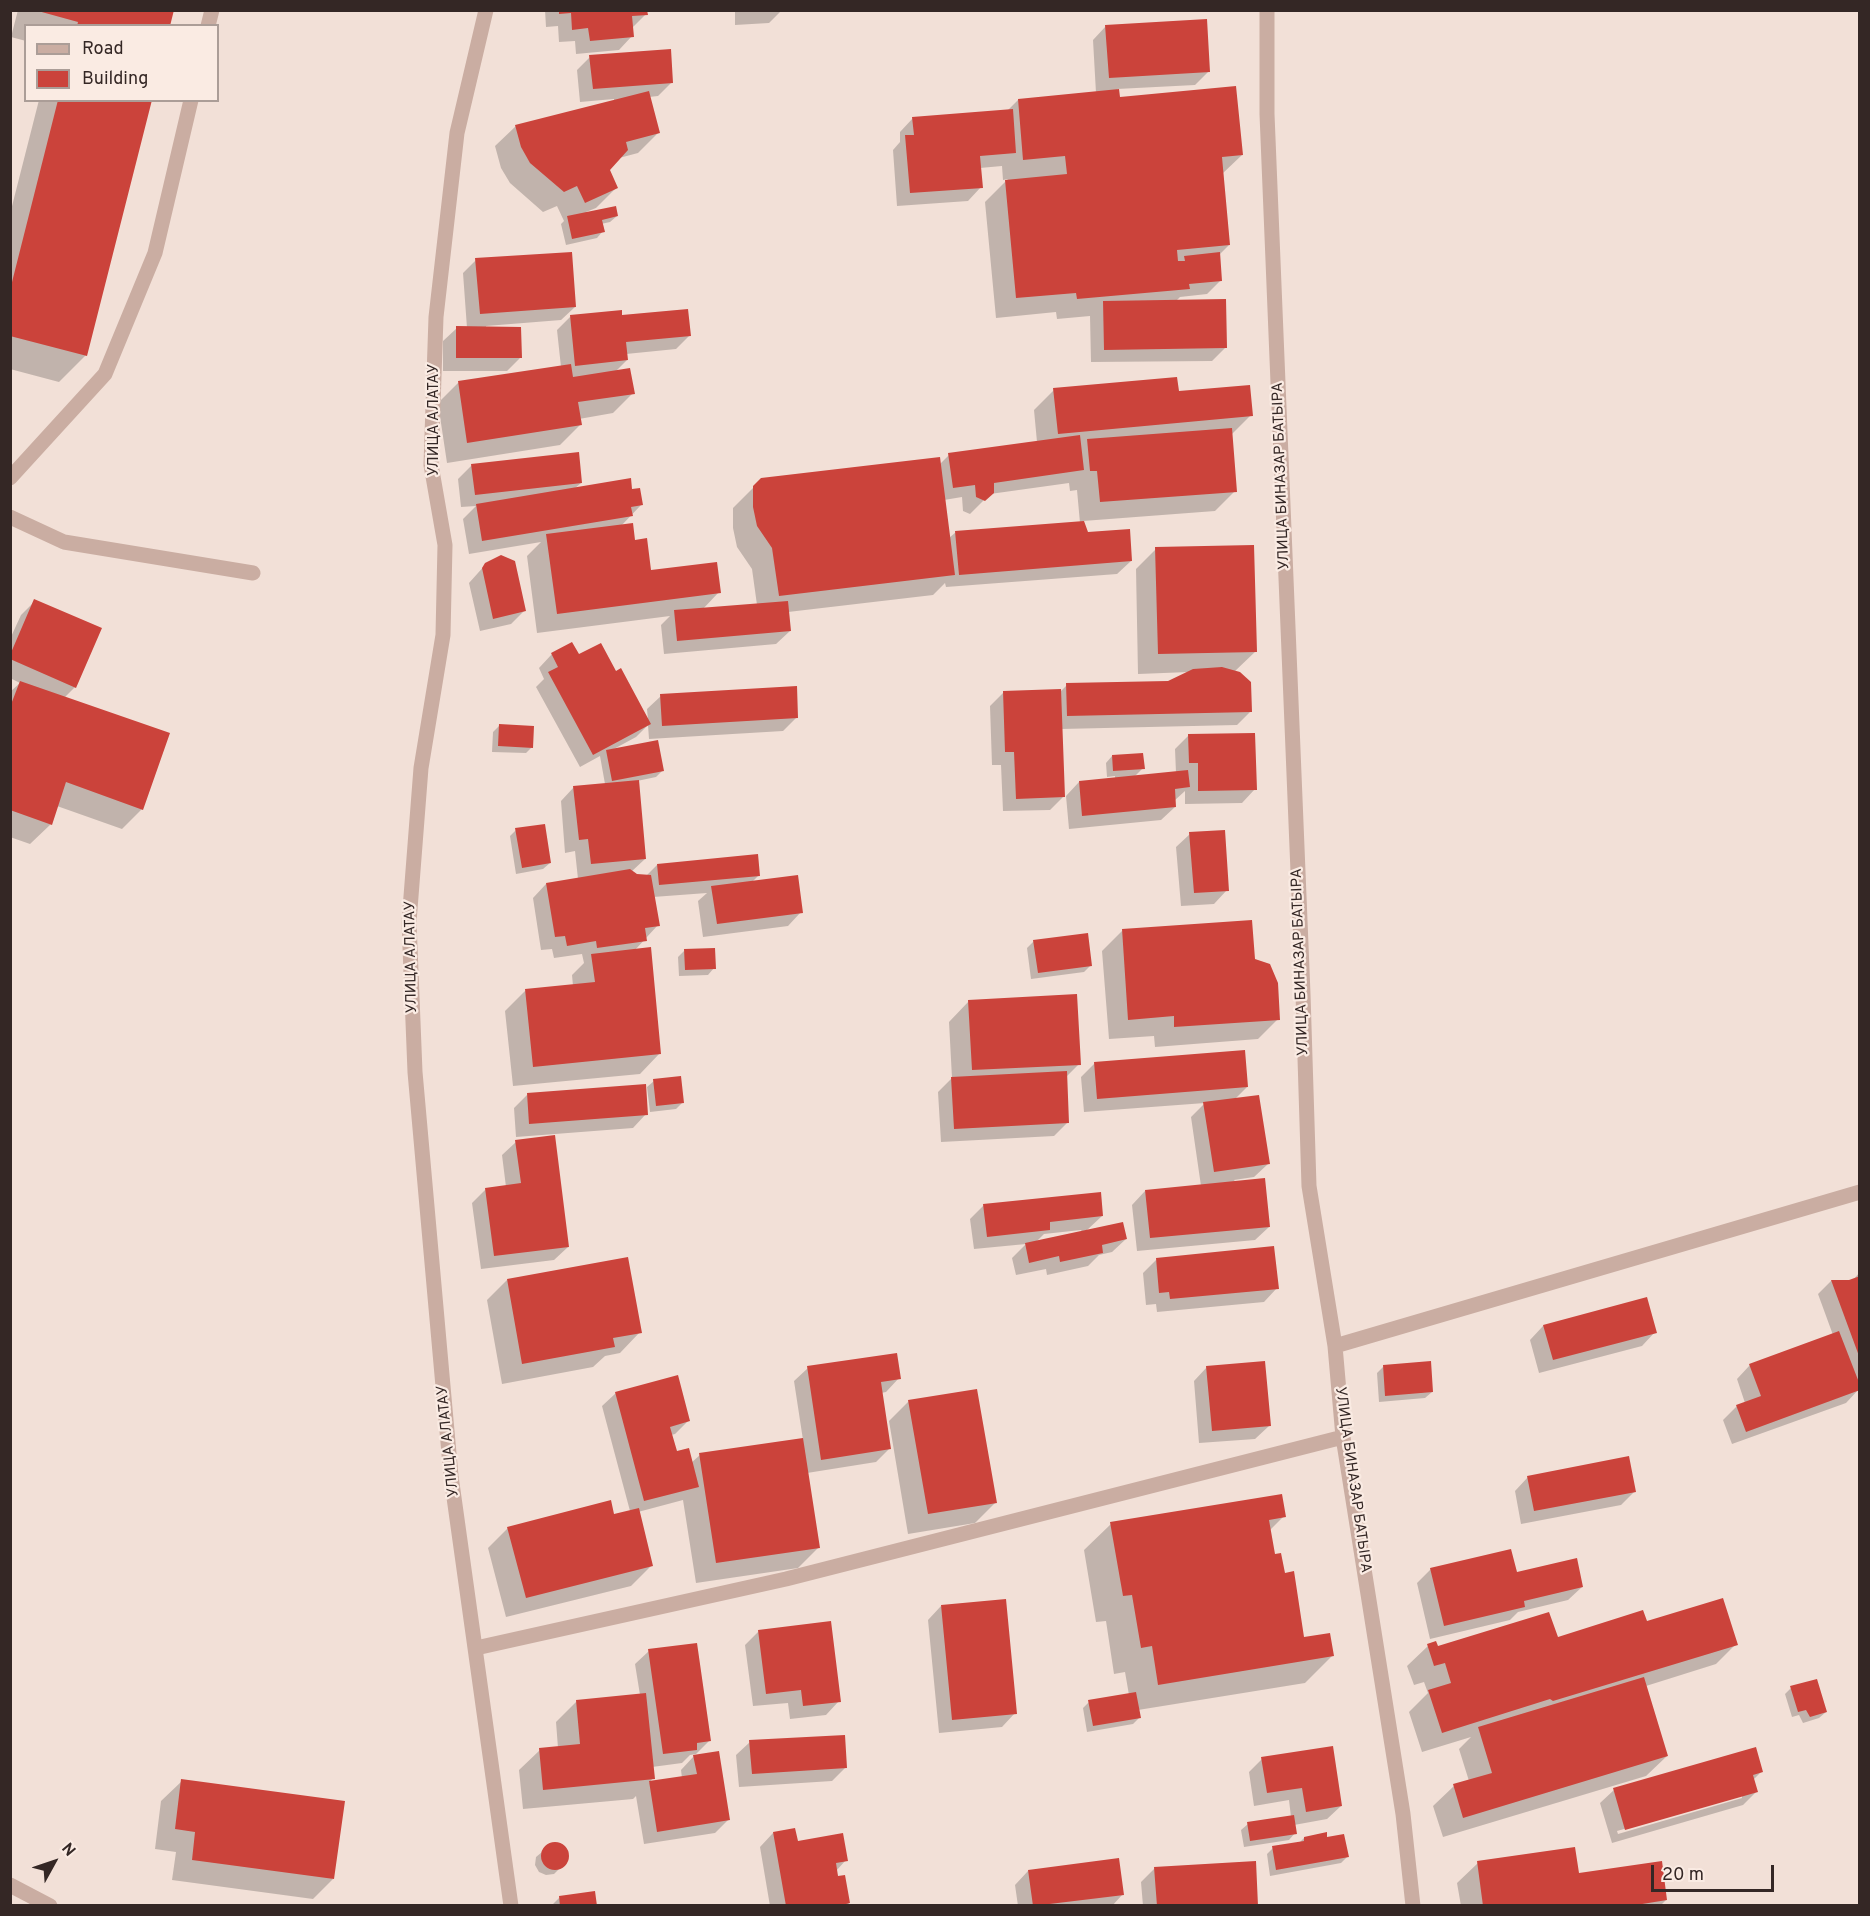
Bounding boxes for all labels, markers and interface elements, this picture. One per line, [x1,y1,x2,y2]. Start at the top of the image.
legend [24,24,219,102]
text: Road [82,38,124,61]
text: Building [82,68,148,91]
street label: УЛИЦА АЛАТАУ [426,364,444,476]
street label: УЛИЦА БИНАЗАР БАТЫРА [1270,382,1294,570]
street label: УЛИЦА БИНАЗАР БАТЫРА [1289,868,1313,1056]
street label: УЛИЦА АЛАТАУ [402,900,422,1014]
street label: УЛИЦА АЛАТАУ [434,1384,464,1498]
street label: УЛИЦА БИНАЗАР БАТЫРА [1330,1386,1374,1574]
north arrow [24,1832,84,1892]
text: N [56,1840,79,1861]
scale bar [1654,1853,1777,1891]
text: 20 m [1662,1864,1704,1887]

